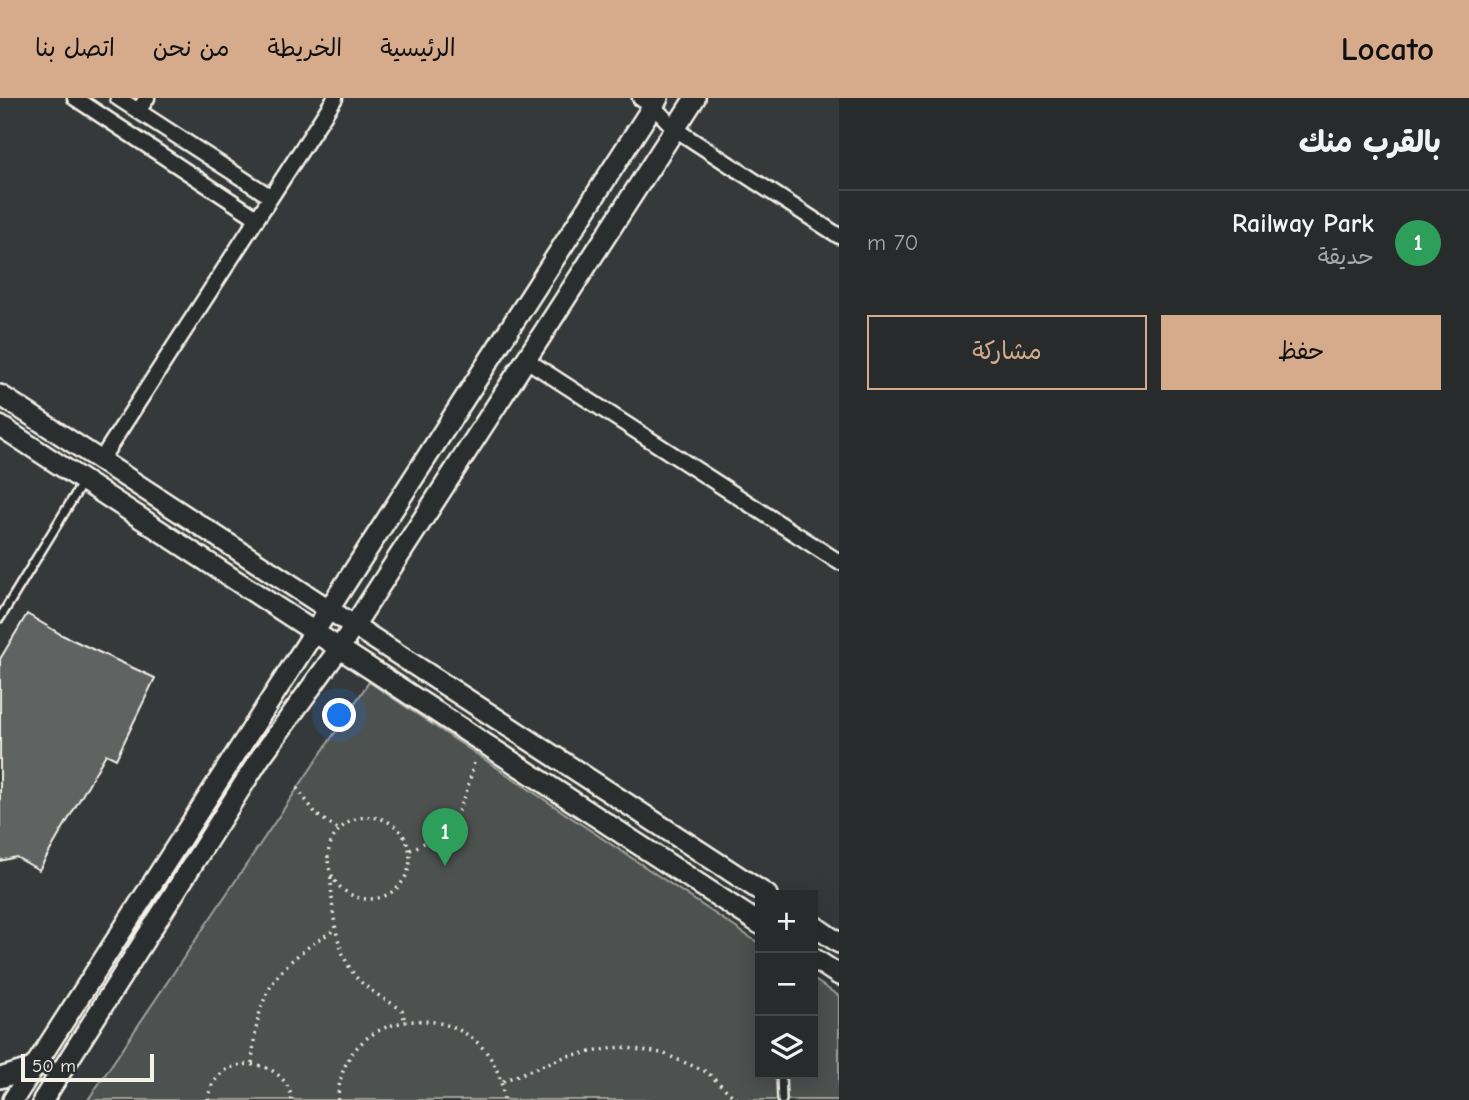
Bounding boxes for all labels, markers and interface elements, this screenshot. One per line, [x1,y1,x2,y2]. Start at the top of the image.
text: Locato [1341,30,1434,68]
text: اتصل بنا [35,34,115,62]
text: من نحن [153,34,229,62]
text: الخريطة [267,34,342,62]
text: الرئيسية [380,34,456,62]
text: بالقرب منك [1299,125,1441,160]
text: Railway Park [1232,209,1374,239]
text: 70 m [867,229,919,256]
text: 1 [1413,229,1423,256]
text: حديقة [1318,243,1374,270]
button: مشاركة [867,315,1147,390]
button: حفظ [1161,315,1441,390]
your location [322,698,356,732]
pin: 1 [422,808,468,866]
map controls [755,890,818,1079]
button: + [755,890,818,953]
button: − [755,953,818,1016]
button: layers [755,1016,818,1079]
scale bar [21,1051,154,1083]
text: 50 m [32,1055,76,1077]

